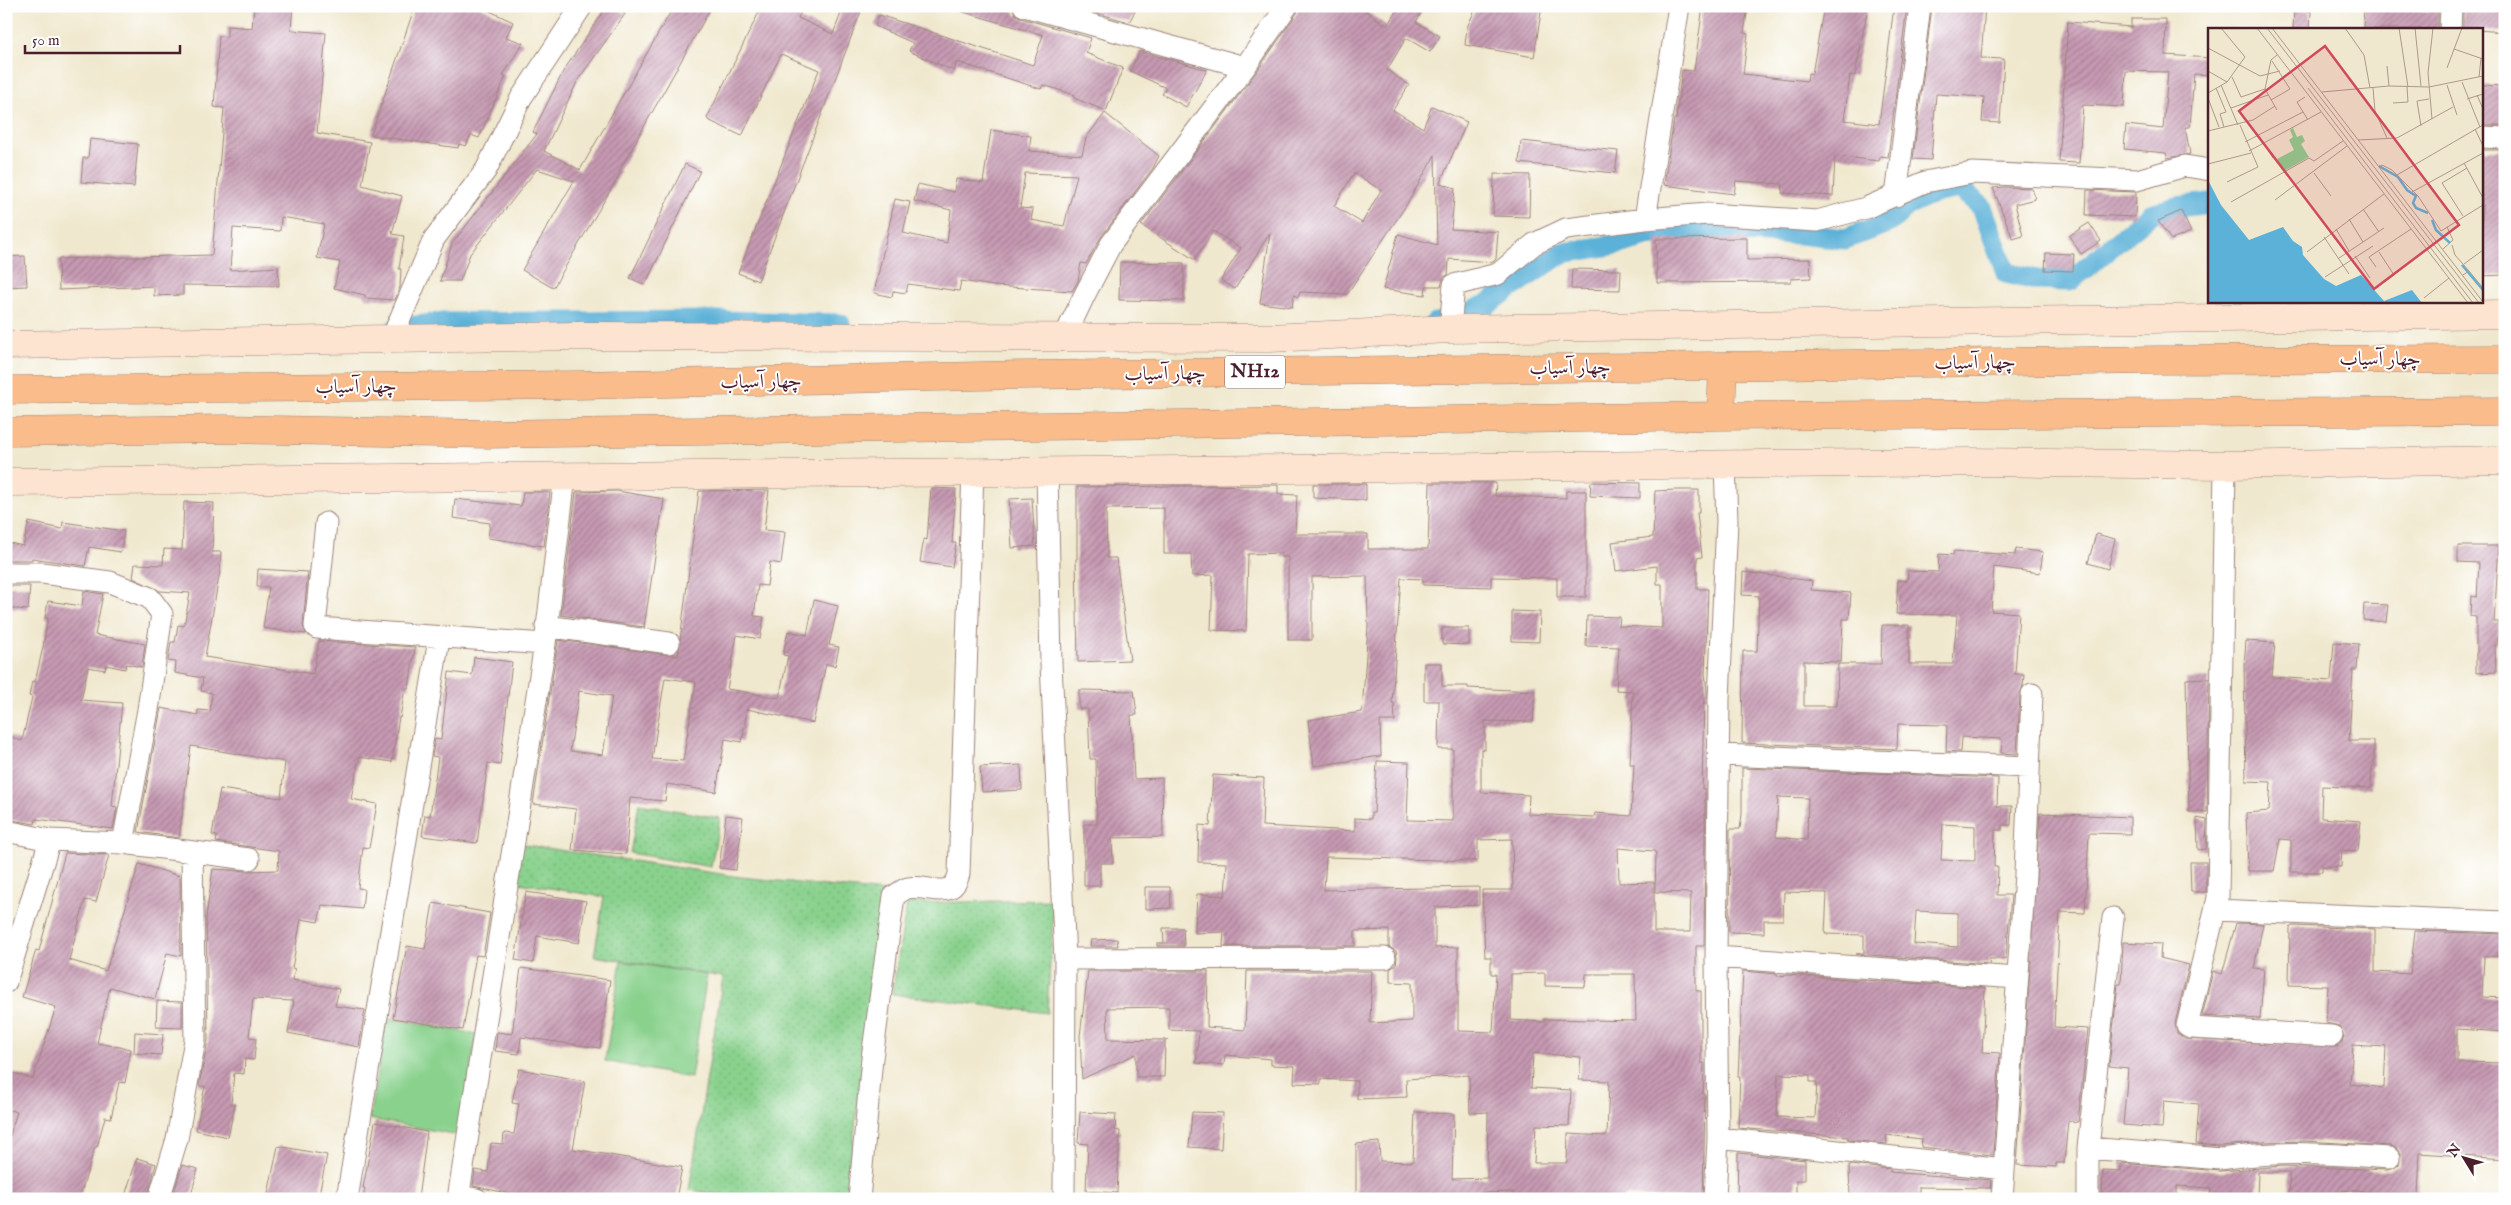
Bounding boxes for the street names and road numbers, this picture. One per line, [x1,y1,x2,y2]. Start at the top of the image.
street label: چهار آسیاب [2339,346,2421,372]
street label: چهار آسیاب [1934,349,2016,376]
street label: چهار آسیاب [1529,354,1611,381]
road number: NH12 [1225,356,1285,388]
street label: چهار آسیاب [1124,360,1206,387]
street label: چهار آسیاب [720,368,802,395]
street label: چهار آسیاب [315,373,397,400]

